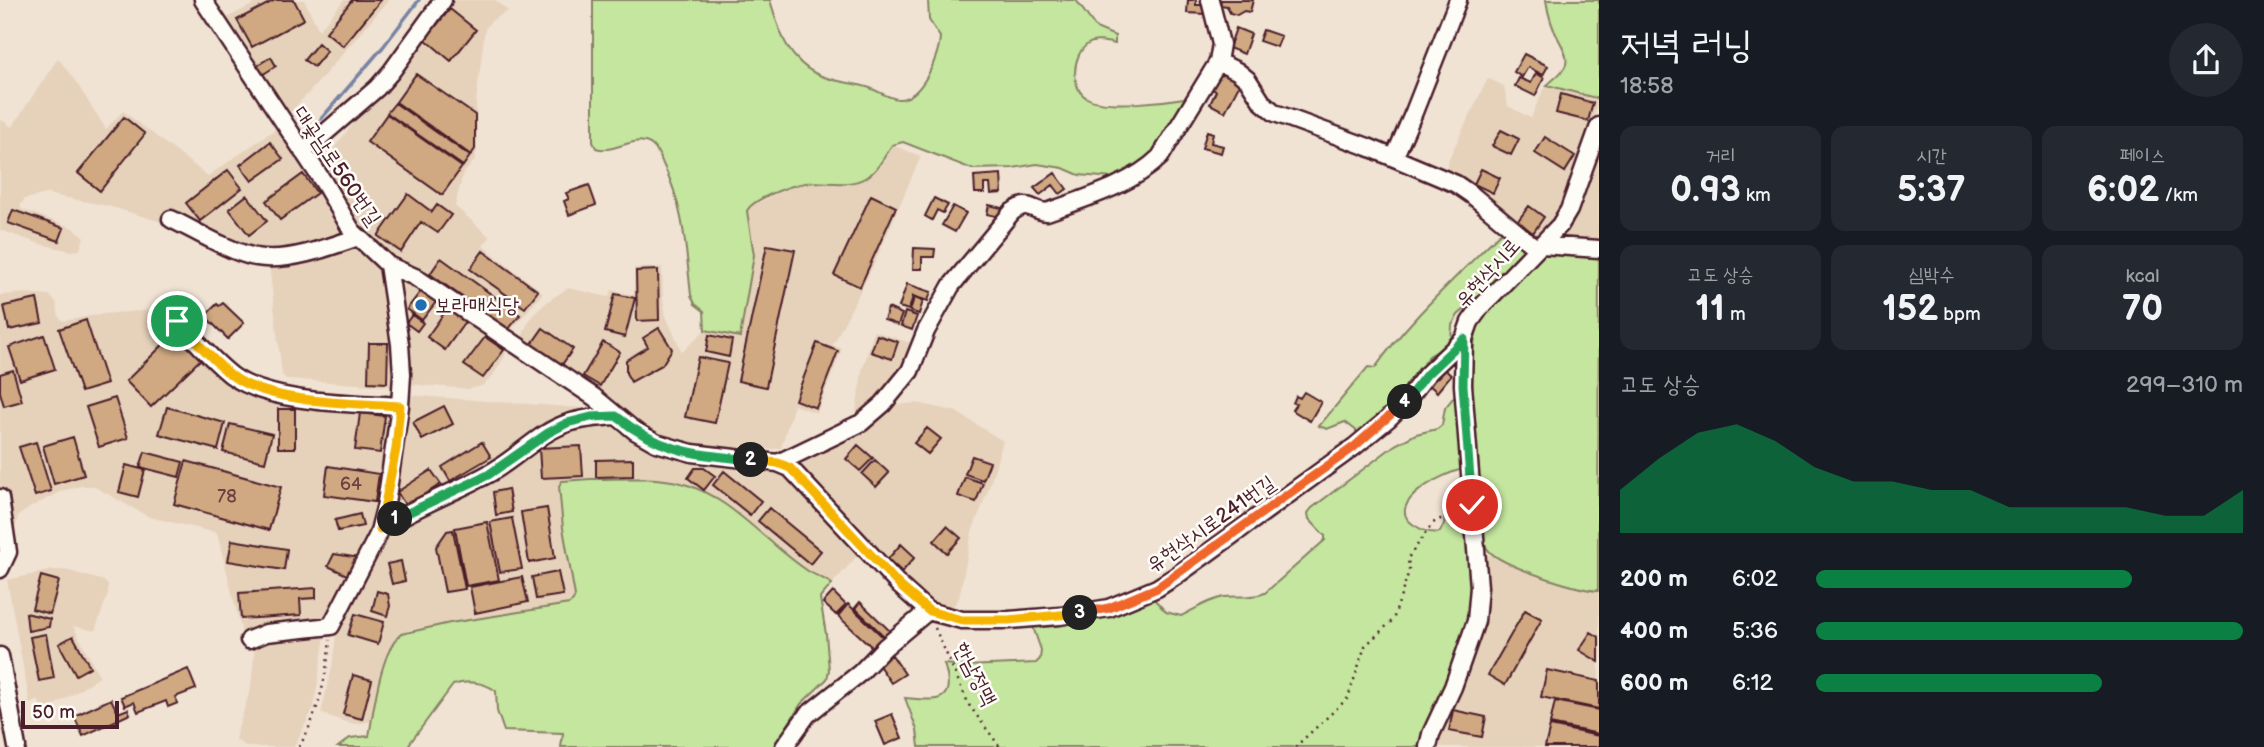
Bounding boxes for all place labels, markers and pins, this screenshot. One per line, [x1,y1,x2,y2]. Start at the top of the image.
pin [147,291,207,351]
place label: 보라매식당 [435,293,520,318]
marker: 보라매식당 [413,297,429,313]
pin: 4 [1388,384,1422,420]
pin: 2 [734,442,768,477]
pin [1442,475,1502,535]
pin: 1 [378,502,412,536]
pin: 3 [1062,596,1098,630]

